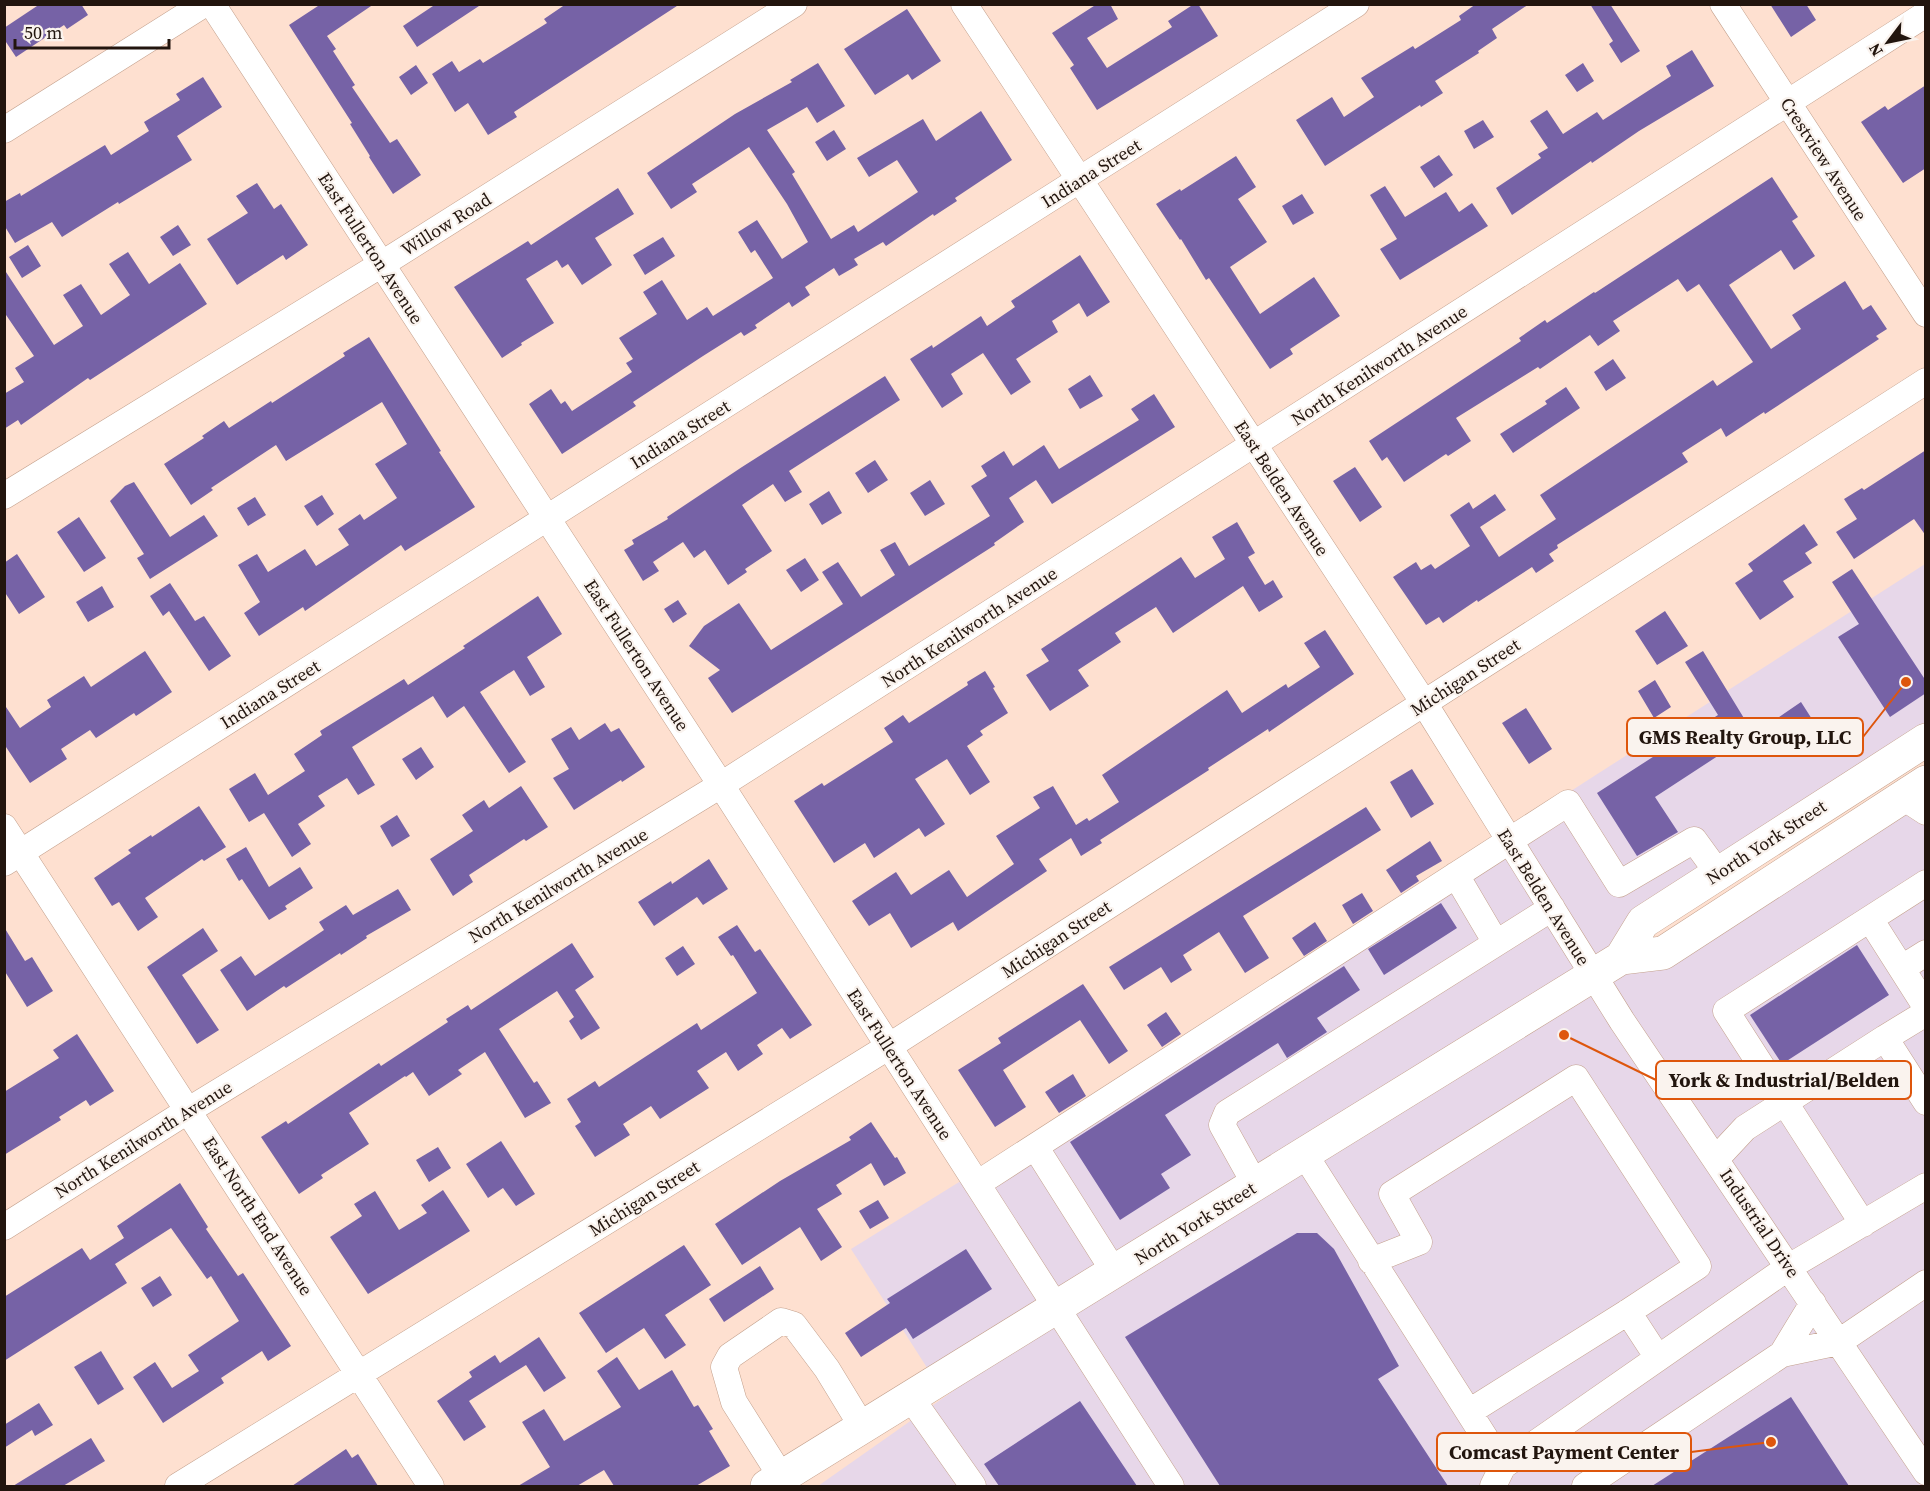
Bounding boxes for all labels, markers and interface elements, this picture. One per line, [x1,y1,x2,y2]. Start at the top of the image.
scale bar [15,12,170,50]
north arrow [1858,12,1918,72]
text: 50 m [24,20,62,45]
text: N [1863,39,1888,61]
street label: Crestview Avenue [1775,93,1873,225]
street label: Indiana Street [1036,132,1146,214]
street label: East Fullerton Avenue [313,167,429,329]
street label: Willow Road [396,186,496,262]
street label: North Kenilworth Avenue [1286,299,1472,431]
street label: Indiana Street [625,393,735,475]
street label: East Belden Avenue [1229,415,1335,561]
street label: North Kenilworth Avenue [876,561,1062,693]
street label: East Fullerton Avenue [579,574,695,736]
street label: Michigan Street [1405,632,1525,722]
street label: Indiana Street [215,653,325,735]
callout: GMS Realty Group, LLC [1627,718,1863,756]
text: GMS Realty Group, LLC [1639,723,1851,751]
street label: North York Street [1701,794,1831,890]
street label: North Kenilworth Avenue [464,821,652,949]
street label: East Belden Avenue [1492,824,1596,970]
street label: Michigan Street [996,894,1116,984]
street label: East Fullerton Avenue [842,983,958,1145]
callout: York & Industrial/Belden [1656,1061,1911,1099]
text: York & Industrial/Belden [1668,1066,1900,1094]
street label: North Kenilworth Avenue [49,1074,237,1204]
street label: East North End Avenue [197,1132,319,1300]
street label: Michigan Street [584,1154,704,1242]
street label: Industrial Drive [1714,1163,1806,1283]
street label: North York Street [1130,1176,1261,1270]
callout: Comcast Payment Center [1437,1433,1691,1471]
text: Comcast Payment Center [1449,1438,1680,1466]

